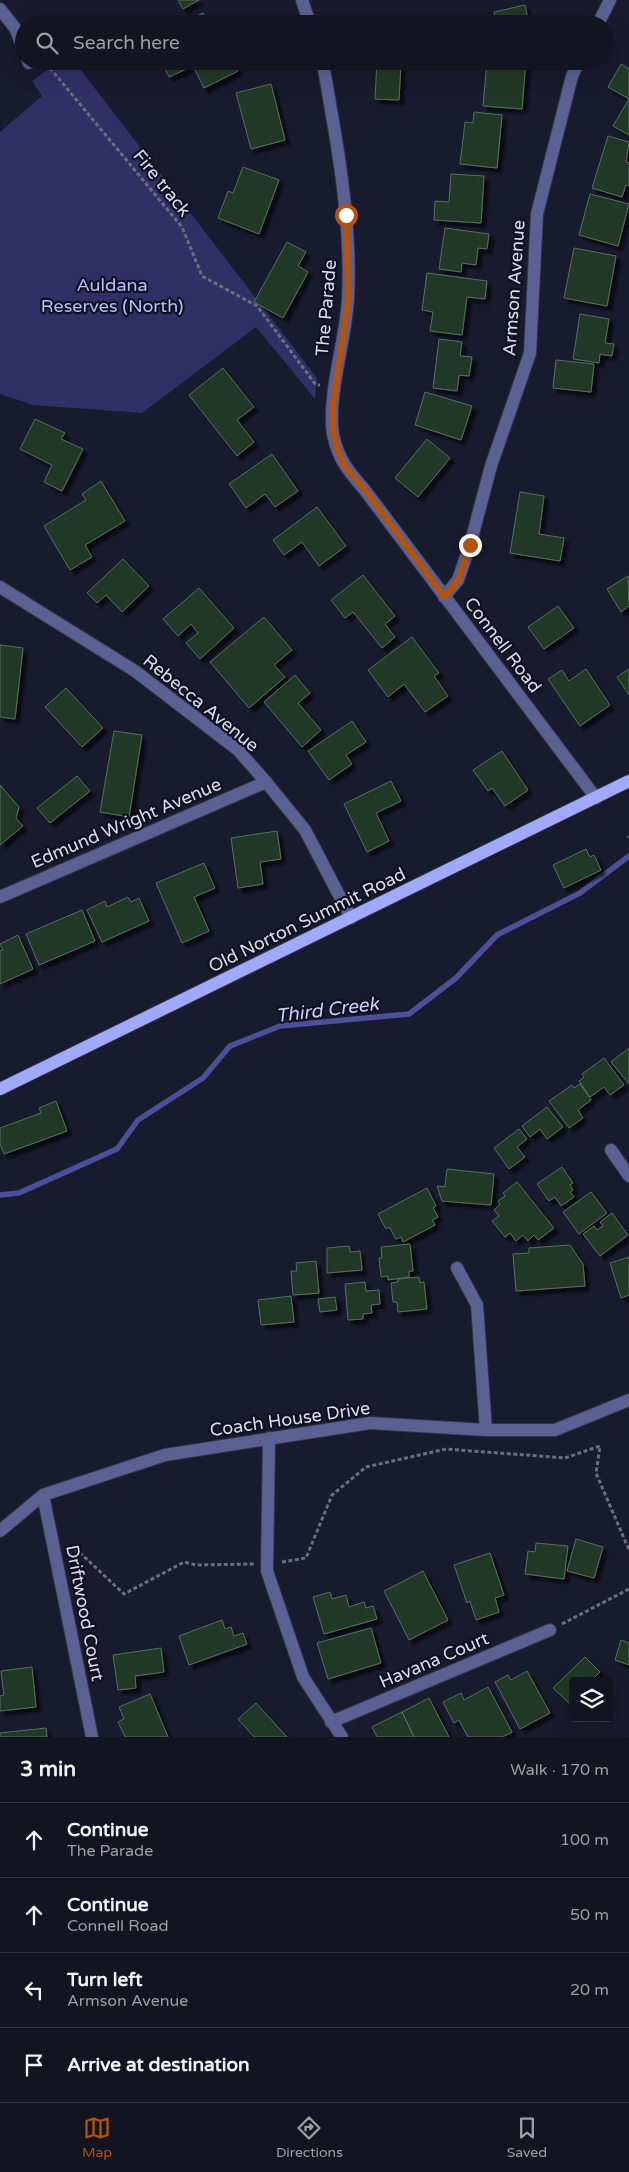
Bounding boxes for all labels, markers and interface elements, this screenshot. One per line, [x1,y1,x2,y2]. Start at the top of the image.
search box [15,15,614,70]
icon: search [33,29,61,57]
text: Search here [73,32,180,54]
street label: Fire track [128,145,196,221]
route start [335,204,358,227]
street label: Armson Avenue [498,219,530,357]
street label: The Parade [311,259,341,357]
park label: Auldana Reserves (North) [41,274,183,317]
route end [459,534,482,557]
street label: Connell Road [460,593,546,697]
street label: Rebecca Avenue [139,649,263,757]
street label: Edmund Wright Avenue [28,773,224,873]
street label: Old Norton Summit Road [205,863,409,977]
water label: Third Creek [274,993,382,1027]
street label: Coach House Drive [208,1397,372,1441]
street label: Driftwood Court [61,1543,109,1683]
street label: Havana Court [376,1627,492,1693]
map controls [569,1677,614,1722]
button: layers [569,1677,614,1722]
text: 3 min [20,1757,76,1782]
text: Walk · 170 m [510,1760,609,1780]
text: Continue [67,1819,149,1841]
icon: ahead [20,1826,48,1854]
text: 100 m [560,1830,609,1850]
text: The Parade [67,1841,153,1861]
text: Continue [67,1894,149,1916]
icon: ahead [20,1901,48,1929]
text: 50 m [570,1905,609,1925]
text: Connell Road [67,1916,168,1936]
text: Turn left [67,1969,143,1991]
icon: left [20,1976,48,2004]
text: 20 m [570,1980,609,2000]
text: Armson Avenue [67,1991,188,2011]
icon: arrive [20,2051,48,2079]
text: Arrive at destination [67,2054,250,2076]
tab: Map [82,2114,112,2161]
tab: Directions [276,2114,343,2161]
tab: Saved [507,2114,547,2161]

